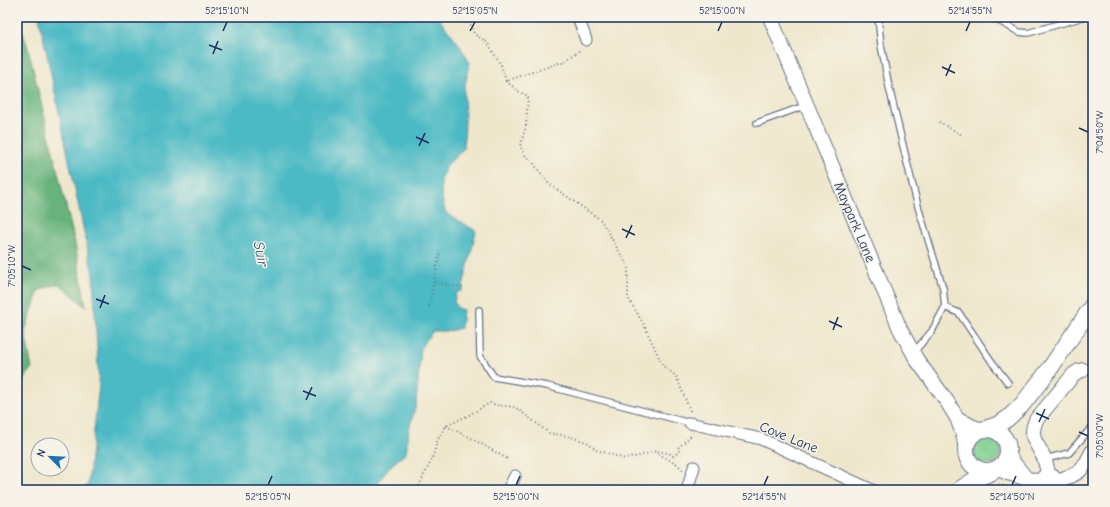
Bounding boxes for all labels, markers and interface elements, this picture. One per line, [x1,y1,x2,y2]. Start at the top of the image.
text: 52°15'10"N [205,5,249,17]
text: 52°15'05"N [452,5,498,17]
text: 52°15'00"N [699,5,745,17]
text: 52°14'55"N [948,5,992,17]
text: 7°04'50"W [1094,110,1106,154]
street label: Maypark Lane [830,179,879,265]
water label: Suir [250,240,273,269]
text: 7°05'10"W [6,245,18,287]
text: 7°05'00"W [1094,414,1106,458]
street label: Cove Lane [757,418,821,457]
north arrow [30,437,70,477]
text: N [34,447,49,459]
text: 52°15'05"N [245,491,291,503]
text: 52°15'00"N [493,491,539,503]
text: 52°14'55"N [742,491,786,503]
text: 52°14'50"N [990,491,1034,503]

